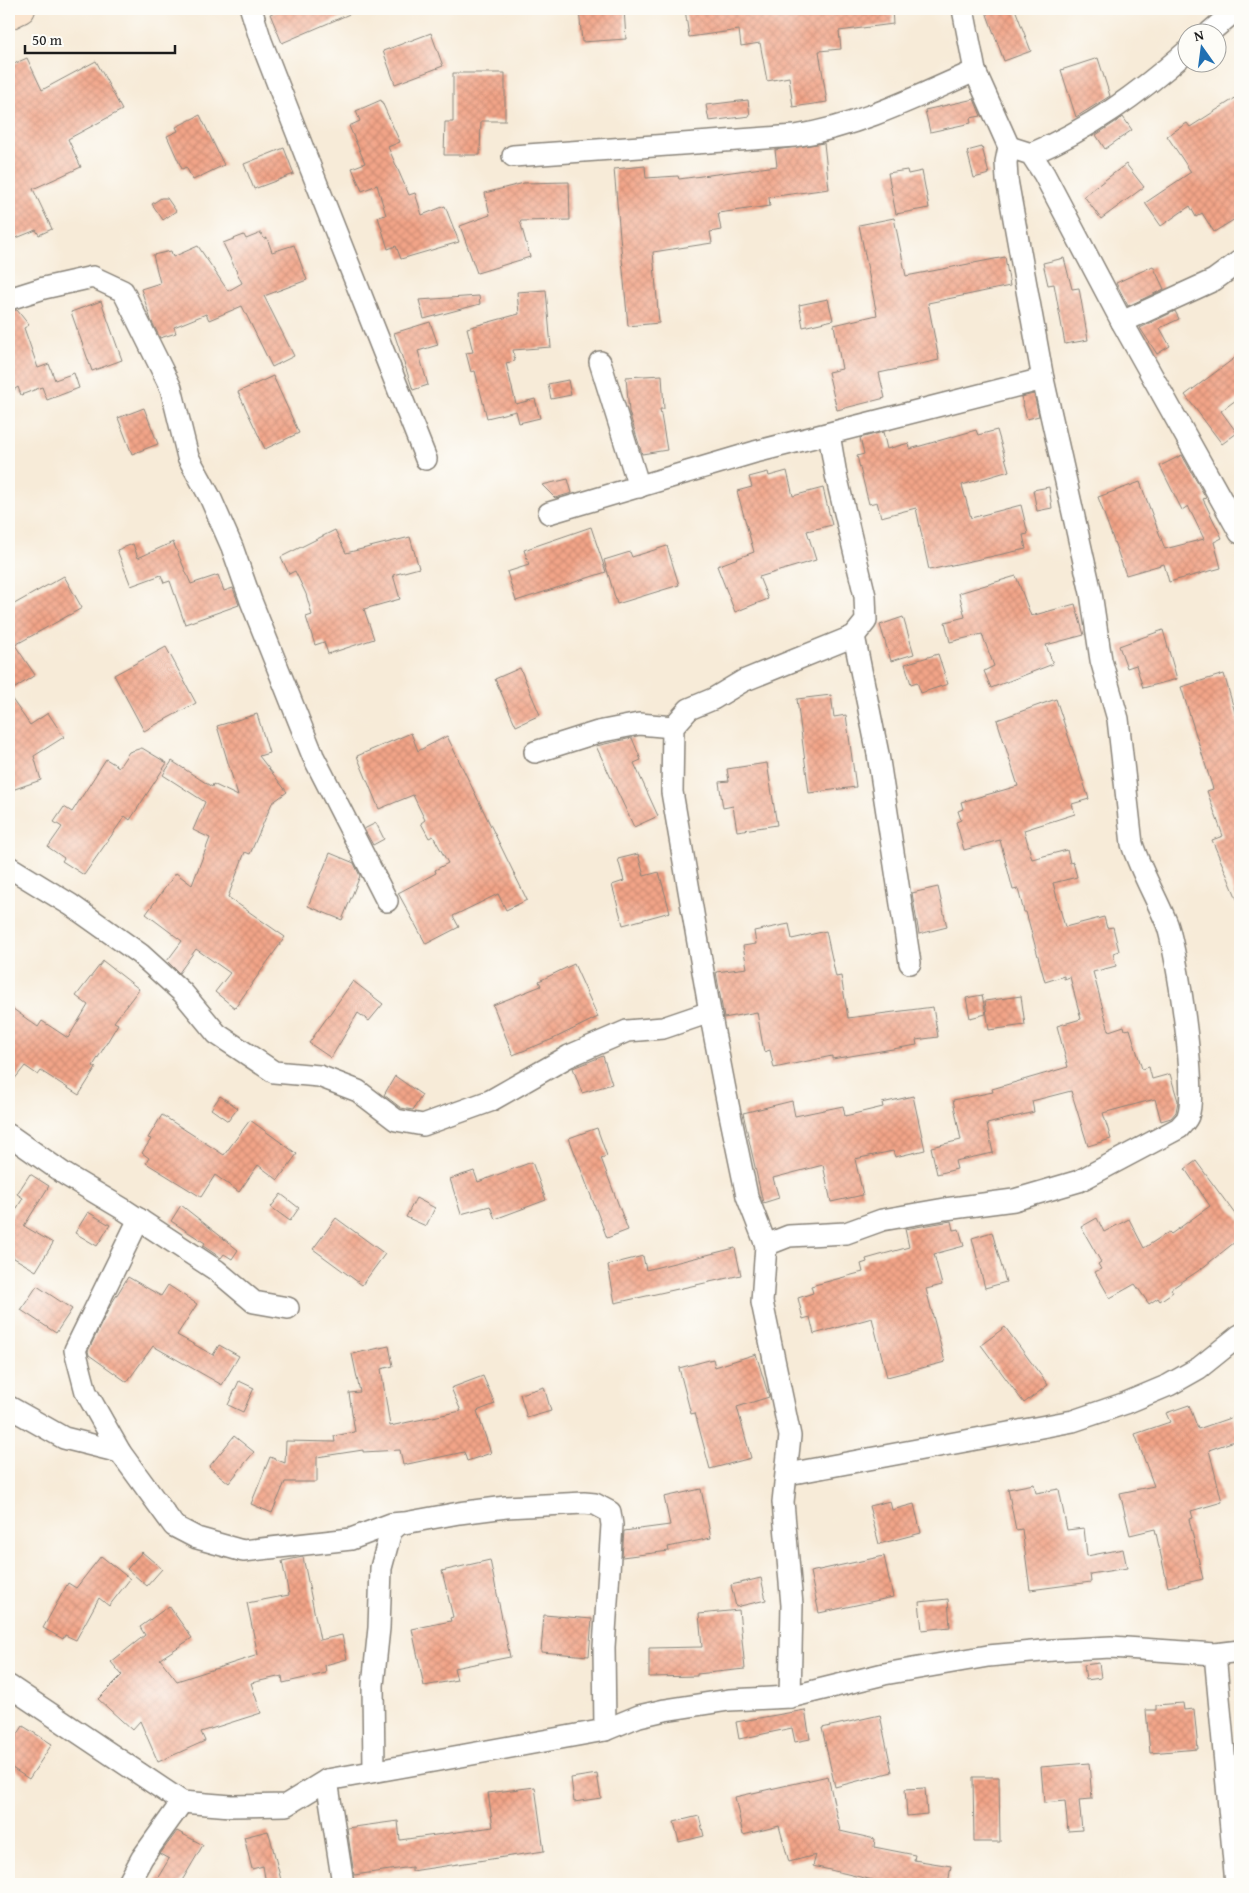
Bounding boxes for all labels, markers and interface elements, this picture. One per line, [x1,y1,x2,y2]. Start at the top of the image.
scale bar [25,22,175,54]
north arrow [1176,22,1226,72]
text: N [1192,24,1206,46]
text: 50 m [32,29,63,50]

